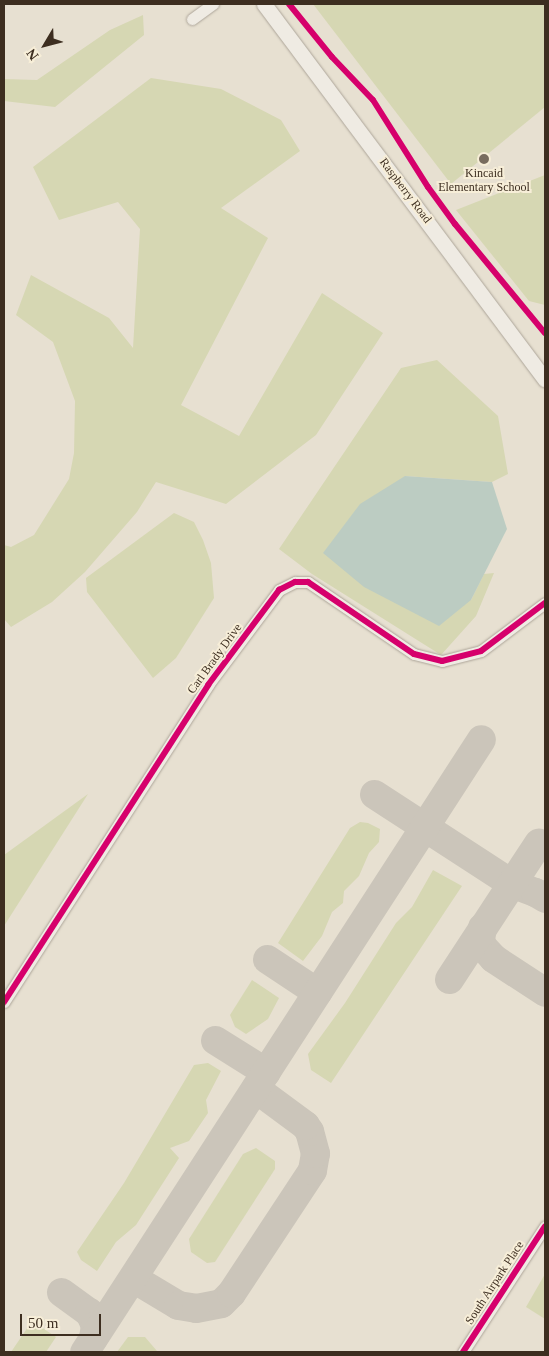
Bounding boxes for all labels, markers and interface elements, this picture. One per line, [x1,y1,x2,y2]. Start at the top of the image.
north arrow [20,20,70,70]
text: N [24,46,42,63]
marker: Kincaid Elementary School [478,153,490,165]
street label: Raspberry Road [376,156,434,226]
place label: Kincaid Elementary School [438,167,530,195]
street label: Carl Brady Drive [185,621,245,697]
street label: South Airpark Place [462,1238,528,1328]
scale bar [22,1304,104,1336]
text: 50 m [28,1315,58,1331]

